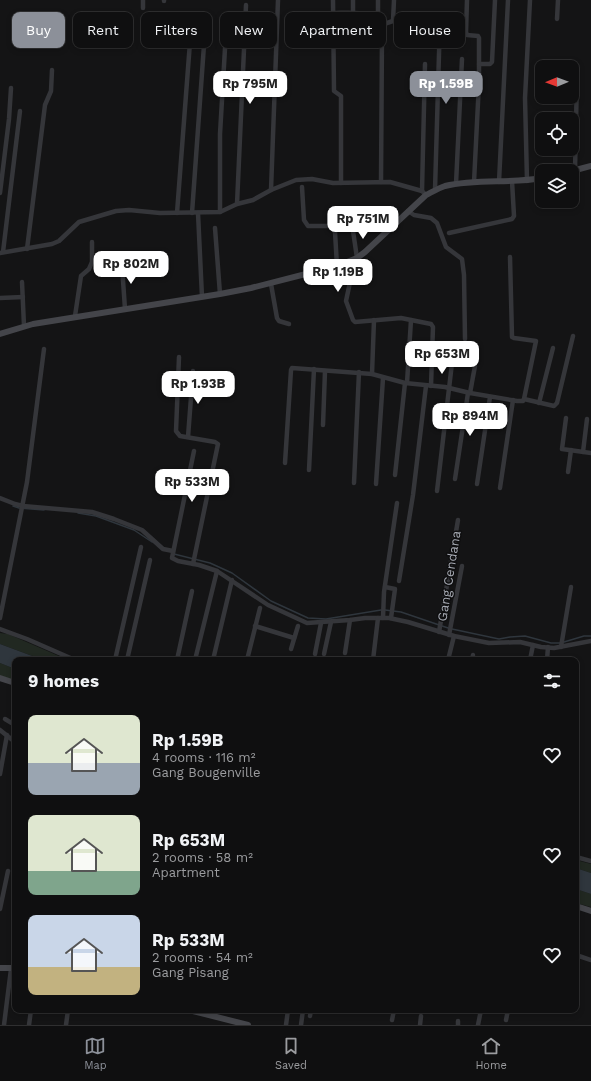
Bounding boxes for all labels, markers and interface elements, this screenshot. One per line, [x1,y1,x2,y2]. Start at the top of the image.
chip: Buy [12,12,65,48]
chip: Rent [73,12,133,48]
chip: Filters [141,12,212,48]
chip: New [220,12,277,48]
chip: Apartment [285,12,386,48]
chip: House [394,12,465,48]
north arrow [535,60,579,104]
map controls [535,60,579,208]
pin: Rp 795M [213,71,287,105]
pin: Rp 1.59B [405,71,487,105]
text: Rp 795M [222,76,278,91]
text: Rp 1.59B [419,76,473,91]
button: locate [535,112,579,156]
button: layers [535,164,579,208]
pin: Rp 751M [326,206,400,240]
text: Rp 751M [336,211,390,226]
pin: Rp 802M [94,251,168,285]
text: Rp 802M [103,256,159,271]
pin: Rp 1.19B [297,259,379,293]
text: Rp 1.19B [312,264,364,279]
pin: Rp 653M [405,341,479,375]
text: Rp 653M [414,346,470,361]
pin: Rp 1.93B [157,371,239,405]
text: Rp 1.93B [171,376,225,391]
pin: Rp 894M [433,403,507,437]
text: Rp 894M [441,408,499,423]
pin: Rp 533M [155,469,229,503]
text: Rp 533M [164,474,220,489]
street label: Gang Cendana [434,529,464,622]
icon: filters [541,670,563,692]
text: 9 homes [28,671,99,691]
text: Rp 1.59B [152,730,223,750]
icon: home [60,731,108,779]
icon: heart [541,744,563,766]
text: 4 rooms · 116 m² [152,750,255,765]
text: Gang Bougenville [152,765,260,780]
text: Rp 653M [152,830,225,850]
icon: home [60,831,108,879]
icon: heart [541,844,563,866]
text: 2 rooms · 58 m² [152,850,253,865]
text: Apartment [152,865,220,880]
text: Rp 533M [152,930,225,950]
icon: home [60,931,108,979]
icon: heart [541,944,563,966]
text: 2 rooms · 54 m² [152,950,253,965]
text: Gang Pisang [152,965,229,980]
tab: Map [84,1035,107,1072]
tab: Saved [275,1035,307,1072]
tab: Home [475,1035,507,1072]

